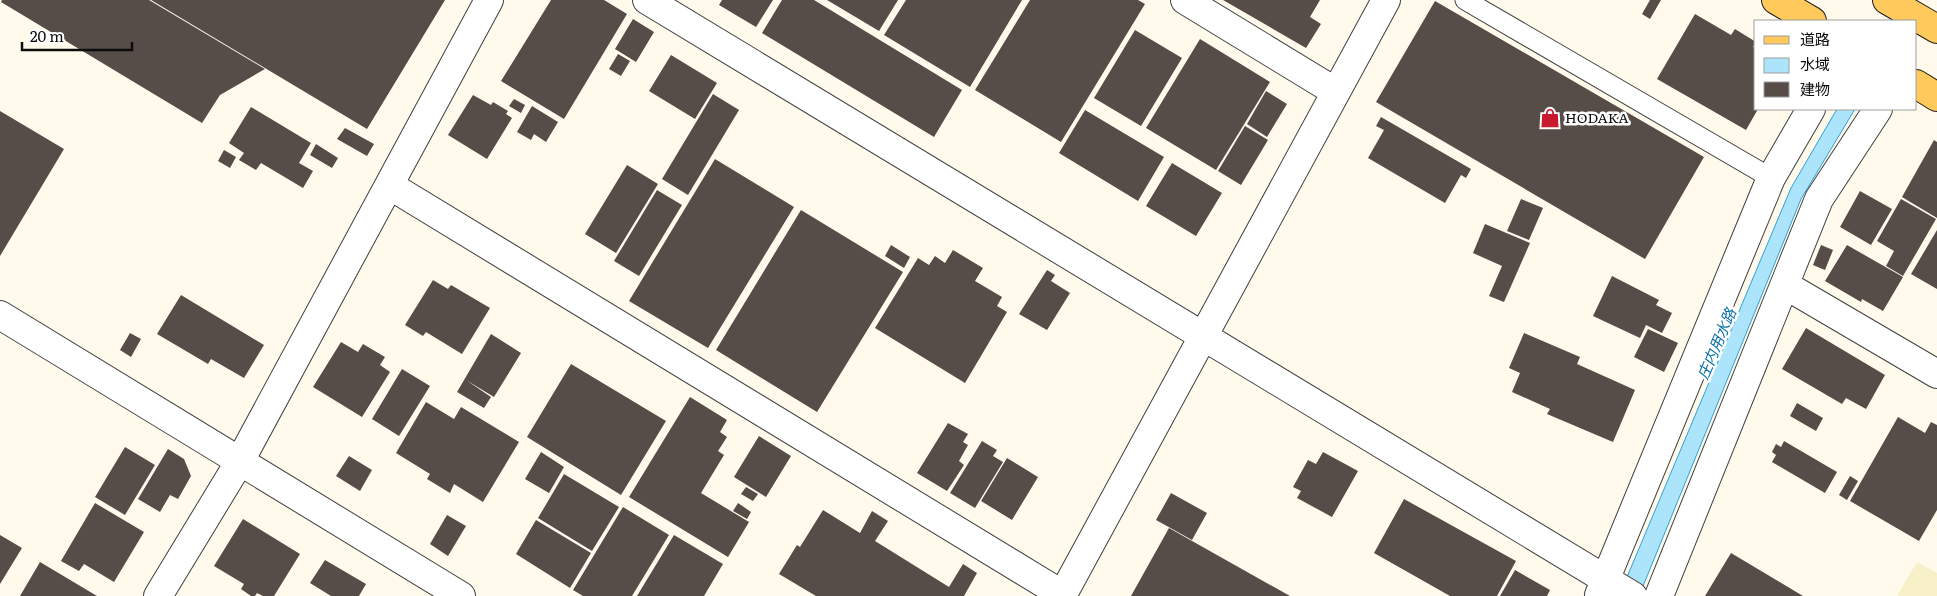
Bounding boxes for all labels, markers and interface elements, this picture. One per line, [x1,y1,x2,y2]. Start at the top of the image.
scale bar [22,20,132,52]
legend [1754,20,1917,110]
text: 20 m [30,24,64,47]
text: 道路 [1800,27,1830,50]
text: 水域 [1800,52,1830,75]
text: 建物 [1800,77,1830,100]
shop icon: HODAKA [1539,107,1561,129]
place label: HODAKA [1565,107,1629,127]
water label: 庄内用水路 [1690,303,1742,382]

